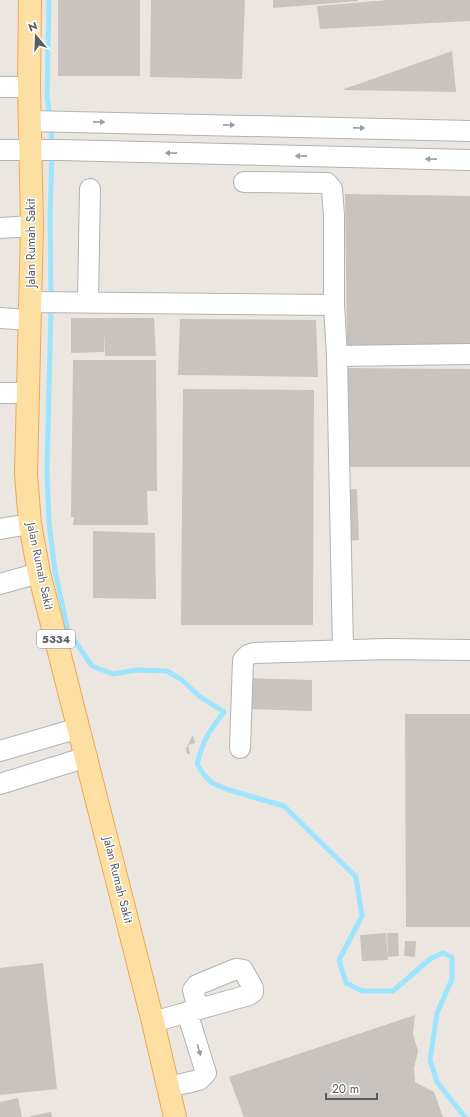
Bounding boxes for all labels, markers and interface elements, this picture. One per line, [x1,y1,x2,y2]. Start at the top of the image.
north arrow [16,16,56,56]
text: N [26,18,39,36]
one-way arrow [93,119,105,126]
one-way arrow [223,122,235,129]
one-way arrow [353,125,365,132]
one-way arrow [165,149,177,156]
one-way arrow [294,153,307,159]
one-way arrow [424,156,437,162]
street label: Jalan Rumah Sakit [22,198,40,289]
street label: Jalan Rumah Sakit [22,519,58,611]
road number: 5334 [37,630,75,648]
street label: Jalan Rumah Sakit [98,833,137,925]
one-way arrow [196,1044,202,1056]
scale bar [326,1075,377,1101]
text: 20 m [332,1080,359,1098]

